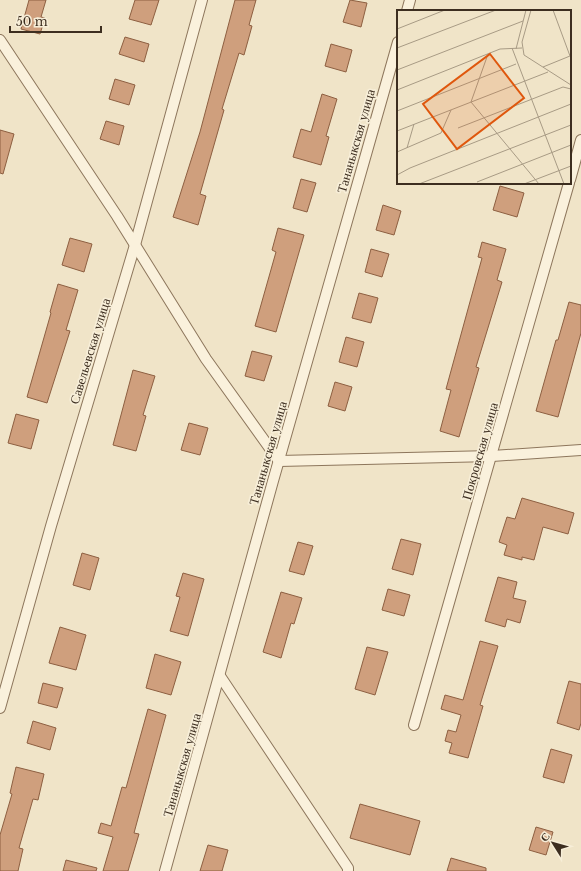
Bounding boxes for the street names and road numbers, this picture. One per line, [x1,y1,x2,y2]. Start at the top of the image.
street label: Тананыкская улица [333,87,379,195]
street label: Савельевская улица [66,296,114,406]
street label: Тананыкская улица [245,399,291,507]
street label: Покровская улица [458,400,502,502]
street label: Тананыкская улица [159,711,205,819]

